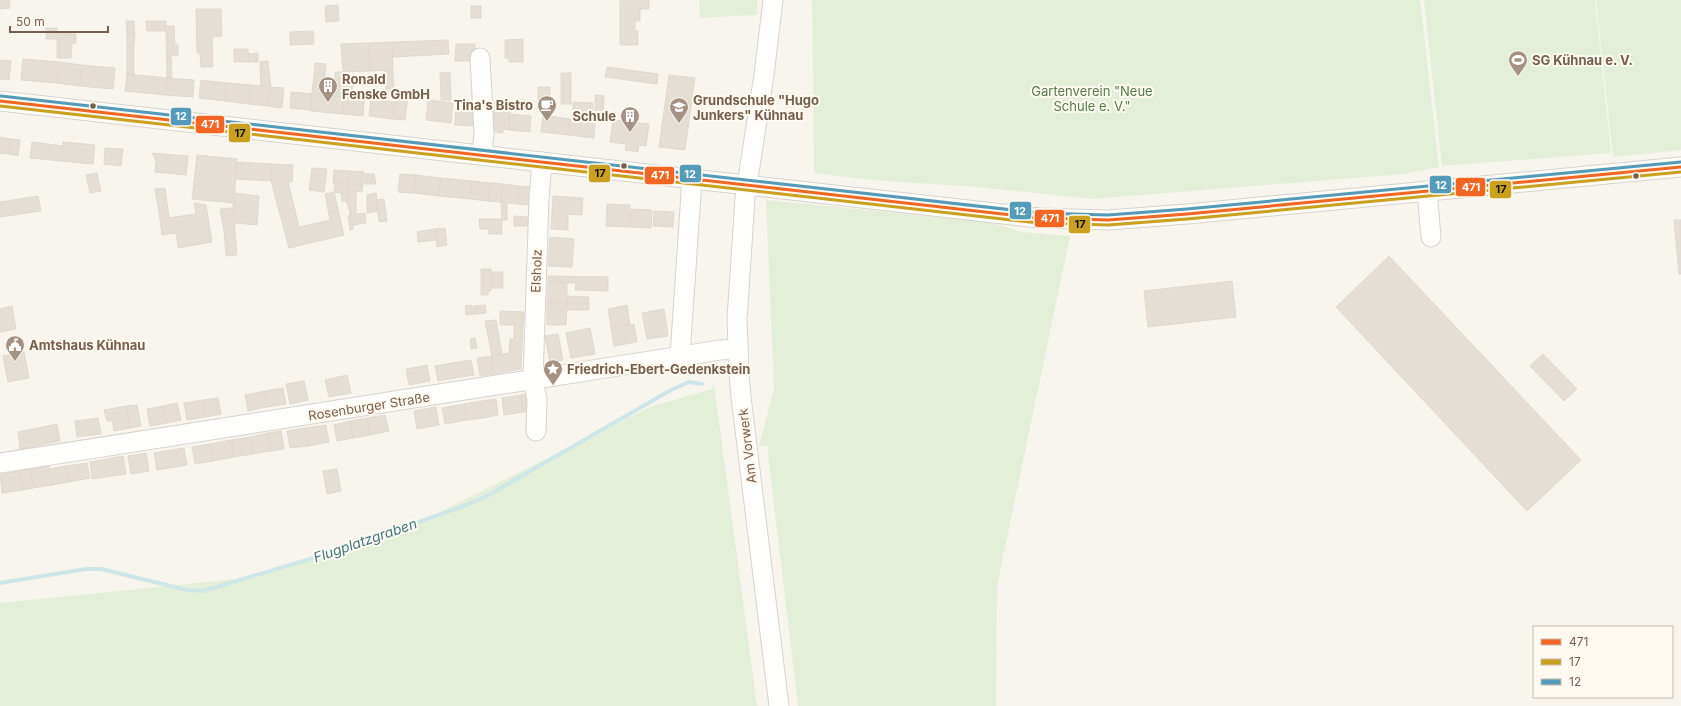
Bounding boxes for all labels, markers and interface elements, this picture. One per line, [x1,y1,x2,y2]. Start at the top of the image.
scale bar [10,8,108,34]
text: 50 m [16,14,45,29]
sports icon: SG Kühnau e. V. [1507,49,1529,77]
place label: SG Kühnau e. V. [1532,52,1633,68]
place label: Ronald Fenske GmbH [342,71,430,102]
building icon: Ronald Fenske GmbH [317,75,339,103]
park label: Gartenverein "Neue Schule e. V." [1031,83,1153,114]
place label: Grundschule "Hugo Junkers" Kühnau [693,92,819,123]
cafe icon: Tina's Bistro [536,94,558,122]
school or university icon: Grundschule "Hugo Junkers" Kühnau [668,96,690,124]
place label: Tina's Bistro [454,97,533,113]
unlabelled marker [88,101,98,111]
building icon: Schule [619,105,641,133]
line badge: 12 [170,107,192,126]
place label: Schule [572,108,616,124]
text: 12 [175,109,187,123]
line badge: 471 [195,115,225,134]
text: 471 [201,117,220,131]
line badge: 17 [228,123,251,143]
text: 17 [234,126,246,140]
unlabelled marker [619,161,629,171]
line badge: 17 [588,164,611,183]
line badge: 12 [679,164,702,183]
text: 17 [594,166,606,180]
line badge: 471 [644,166,675,185]
text: 12 [684,167,696,181]
text: 471 [651,168,670,182]
unlabelled marker [1631,171,1641,181]
line badge: 12 [1429,175,1452,194]
line badge: 471 [1455,177,1486,197]
text: 12 [1435,178,1447,192]
text: 471 [1462,180,1481,194]
line badge: 17 [1489,180,1512,199]
text: 17 [1495,182,1507,196]
line badge: 12 [1009,201,1032,220]
text: 12 [1014,204,1026,218]
line badge: 471 [1034,209,1065,228]
text: 471 [1041,211,1060,225]
line badge: 17 [1068,215,1091,234]
text: 17 [1074,217,1086,231]
street label: Elsholz [527,249,545,293]
public building icon: Amtshaus Kühnau [4,334,26,362]
place label: Amtshaus Kühnau [29,337,145,353]
place icon: Friedrich-Ebert-Gedenkstein [542,358,564,386]
place label: Friedrich-Ebert-Gedenkstein [567,361,750,377]
street label: Rosenburger Straße [307,388,431,424]
street label: Am Vorwerk [734,408,760,484]
water label: Flugplatzgraben [311,514,419,566]
legend [1533,626,1673,698]
text: 471 [1569,634,1588,649]
text: 17 [1569,654,1581,669]
text: 12 [1569,674,1581,689]

